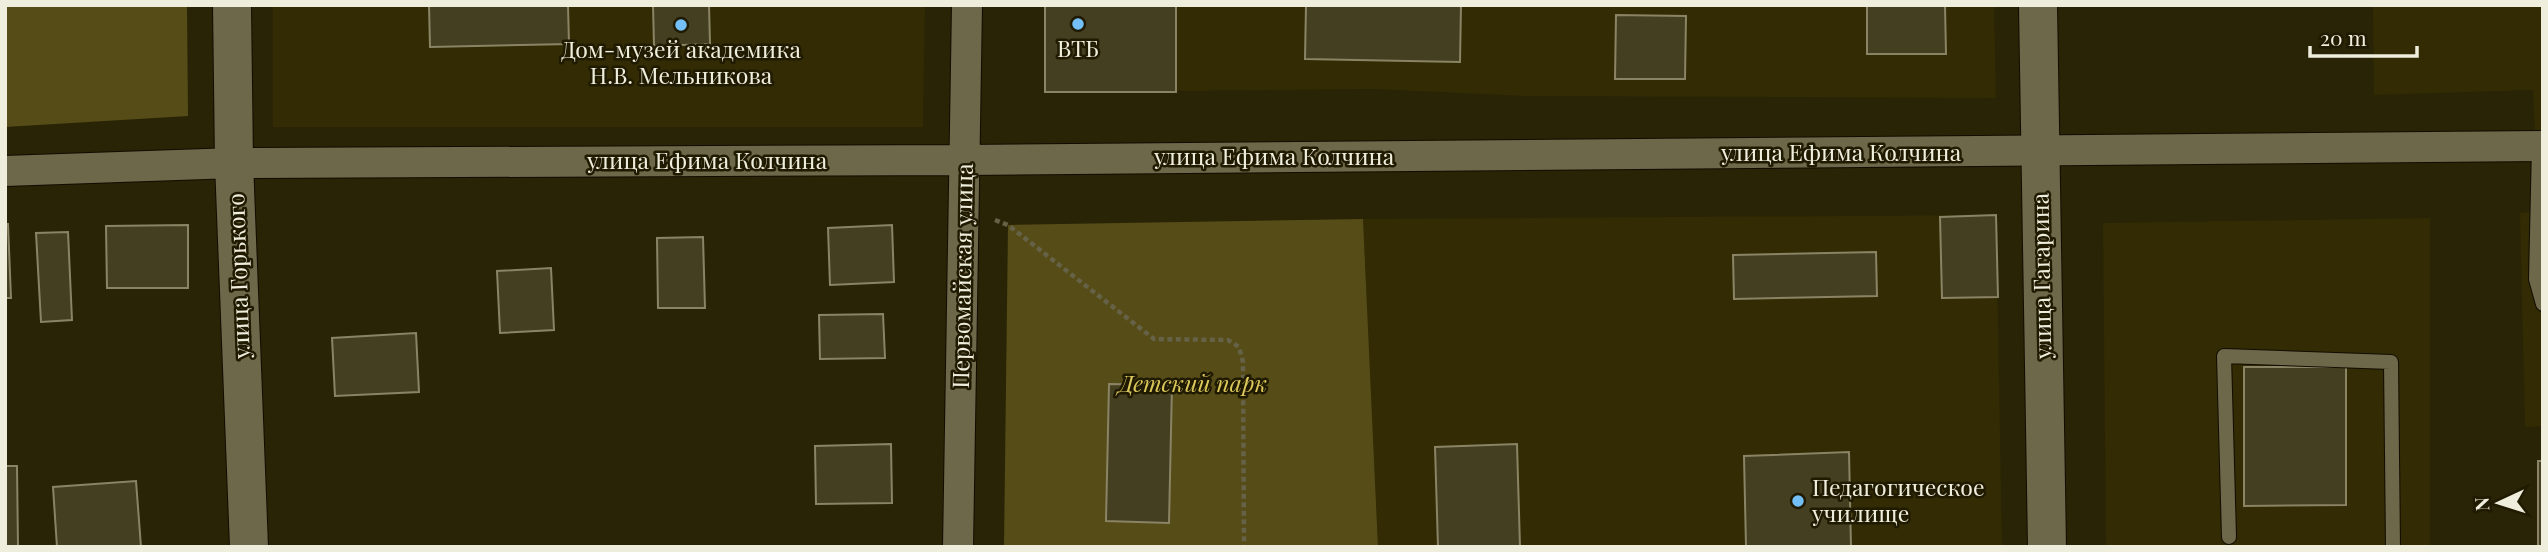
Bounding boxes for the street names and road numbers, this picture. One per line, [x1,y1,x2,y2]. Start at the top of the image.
street label: улица Ефима Колчина [1720,136,1962,167]
street label: улица Ефима Колчина [1153,140,1395,171]
street label: улица Ефима Колчина [586,144,828,175]
street label: Первомайская улица [944,163,979,389]
street label: улица Гагарина [2024,192,2057,360]
street label: улица Горького [219,193,256,360]

